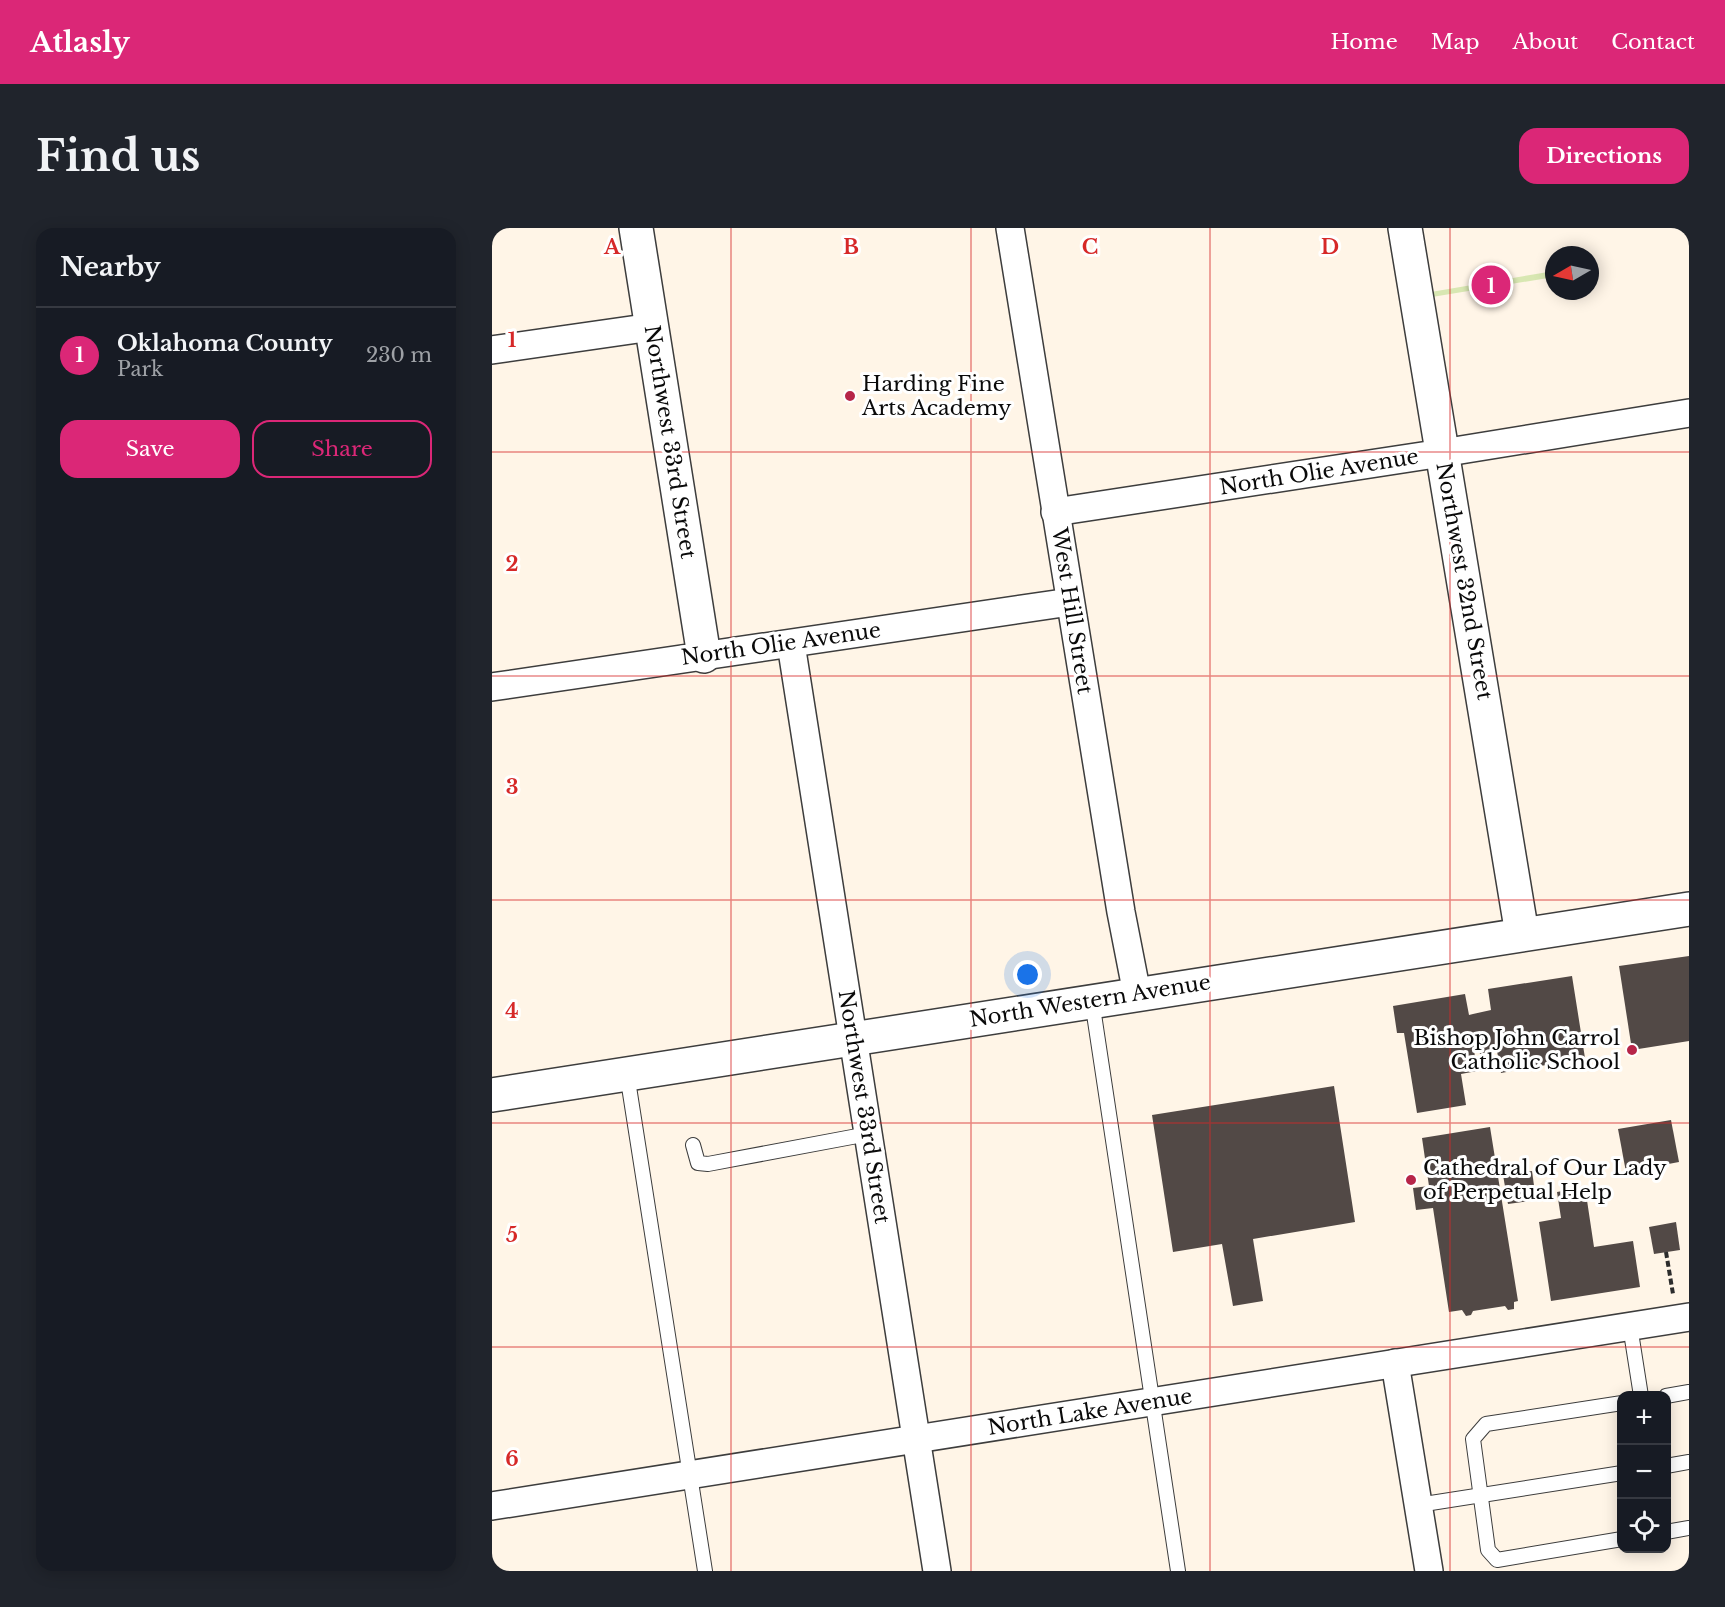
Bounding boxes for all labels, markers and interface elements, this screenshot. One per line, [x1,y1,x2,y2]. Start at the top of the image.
text: Atlasly [30,25,130,60]
text: Home [1331,29,1398,55]
text: Map [1431,29,1479,55]
text: About [1512,29,1578,55]
text: Contact [1611,29,1695,55]
button: Directions [1519,128,1689,184]
text: Find us [36,130,200,182]
text: A [603,235,621,259]
text: B [843,235,859,259]
text: C [1082,235,1098,259]
text: D [1321,235,1339,259]
north arrow [1545,246,1599,300]
text: Nearby [60,251,161,283]
pin: 1 [1472,262,1510,308]
street label: Northwest 33rd Street [639,323,701,561]
text: 1 [508,328,517,352]
text: Oklahoma County [117,330,332,357]
text: 1 [75,343,84,367]
text: 230 m [366,343,432,367]
text: Park [117,357,163,381]
place label: Harding Fine Arts Academy [861,371,1012,421]
marker: Harding Fine Arts Academy [843,389,857,403]
button: Save [60,420,240,478]
button: Share [252,420,432,478]
street label: North Olie Avenue [1218,443,1420,501]
street label: Northwest 32nd Street [1430,460,1498,702]
street label: West Hill Street [1046,525,1098,696]
text: 2 [505,552,519,576]
street label: North Olie Avenue [680,617,882,671]
text: 3 [506,775,518,799]
your location [1013,960,1042,989]
street label: North Western Avenue [968,969,1212,1033]
street label: Northwest 33rd Street [833,988,895,1226]
text: 4 [505,999,519,1023]
place label: Bishop John Carrol Catholic School [1414,1025,1620,1075]
marker: Bishop John Carrol Catholic School [1625,1043,1639,1057]
place label: Cathedral of Our Lady of Perpetual Help [1423,1155,1667,1205]
marker: Cathedral of Our Lady of Perpetual Help [1404,1173,1418,1187]
text: 5 [506,1223,518,1247]
street label: North Lake Avenue [986,1383,1194,1441]
map controls [1617,1391,1671,1553]
button: + [1617,1391,1671,1445]
button: − [1617,1445,1671,1499]
text: 6 [505,1447,519,1471]
button: locate [1617,1499,1671,1553]

